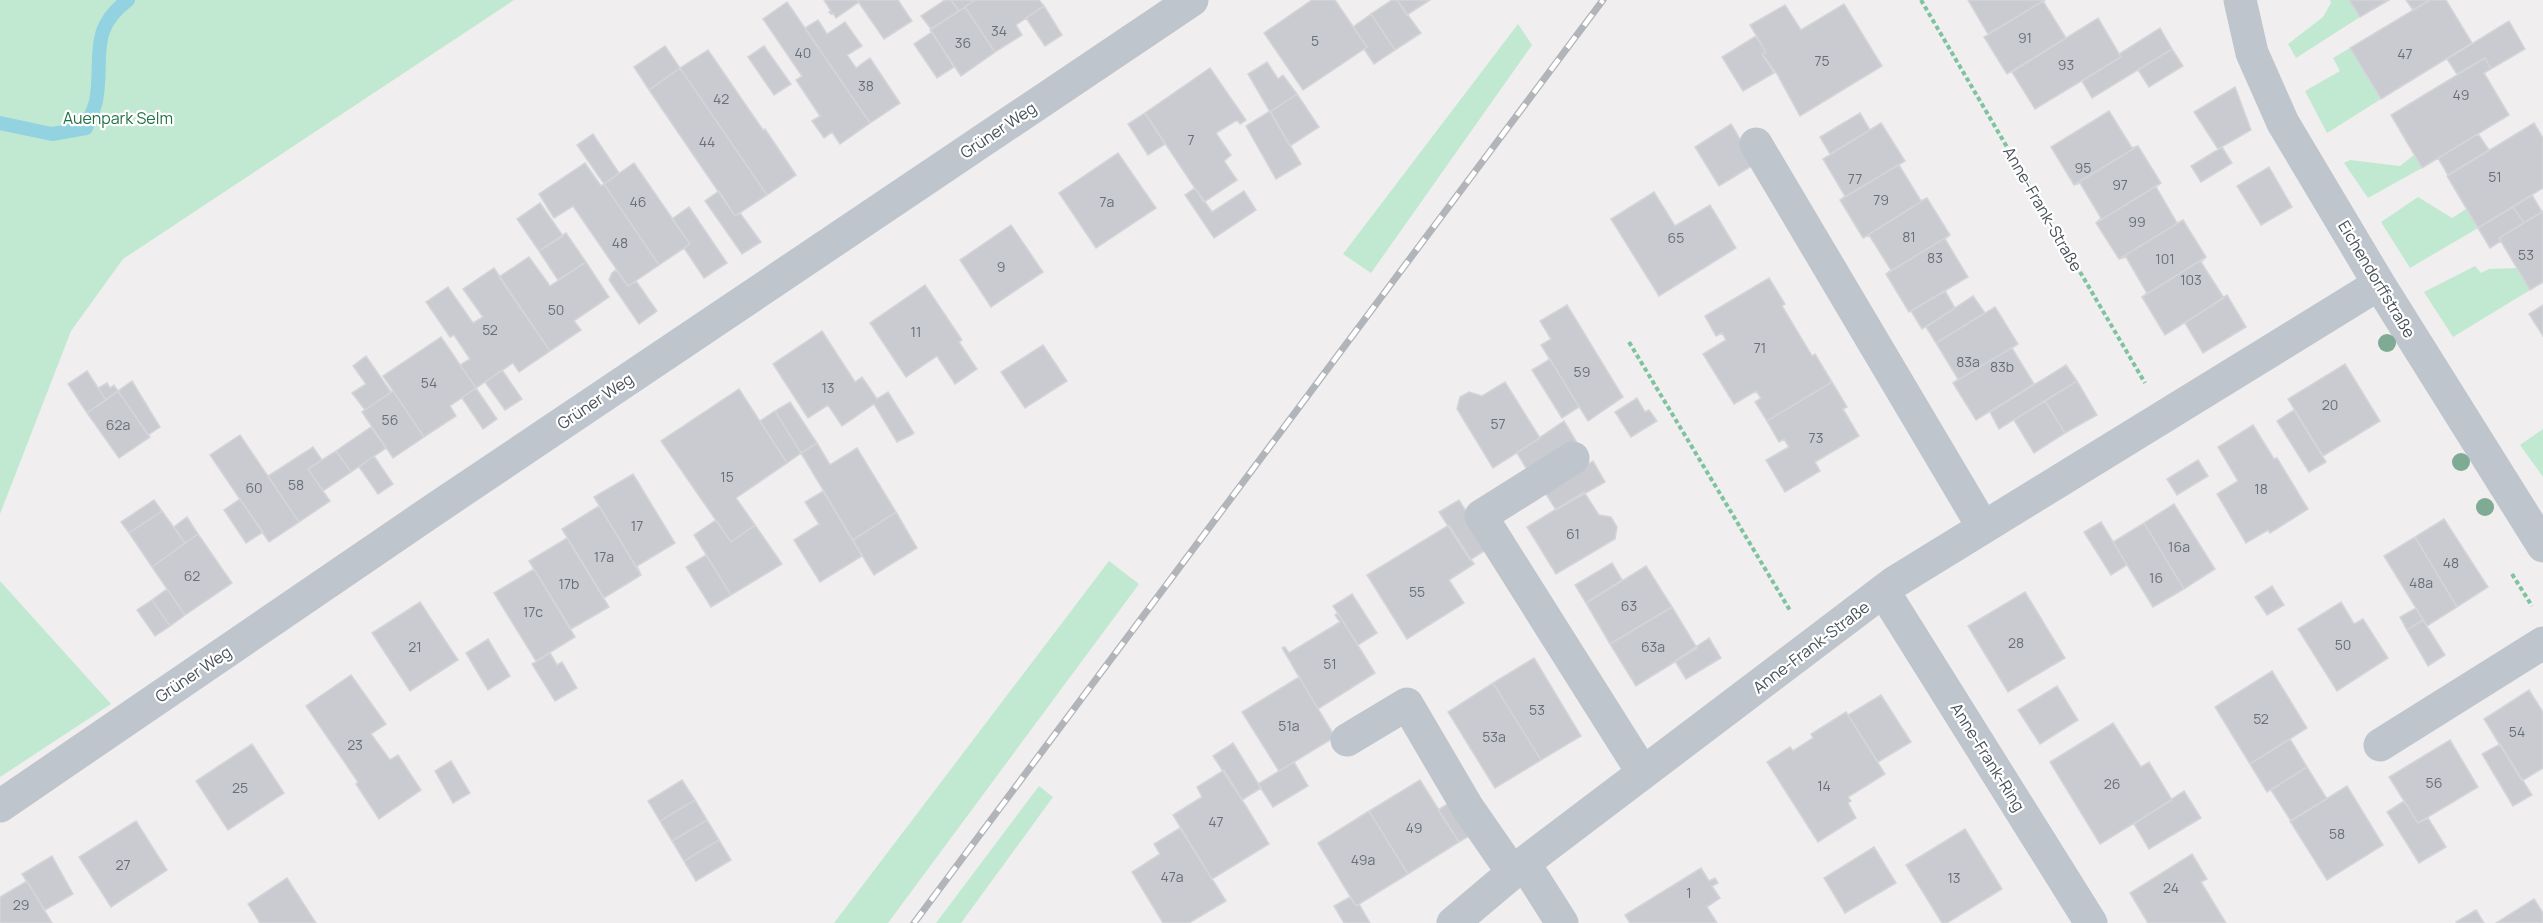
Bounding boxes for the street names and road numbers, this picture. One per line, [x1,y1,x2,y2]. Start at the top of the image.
street label: Grüner Weg [956,97,1040,163]
street label: Anne-Frank-Straße [1998,143,2088,275]
street label: Eichendorffstraße [2333,216,2421,342]
street label: Grüner Weg [553,368,637,434]
street label: Anne-Frank-Straße [1748,596,1874,698]
street label: Grüner Weg [151,641,235,707]
street label: Anne-Frank-Ring [1946,699,2030,815]

